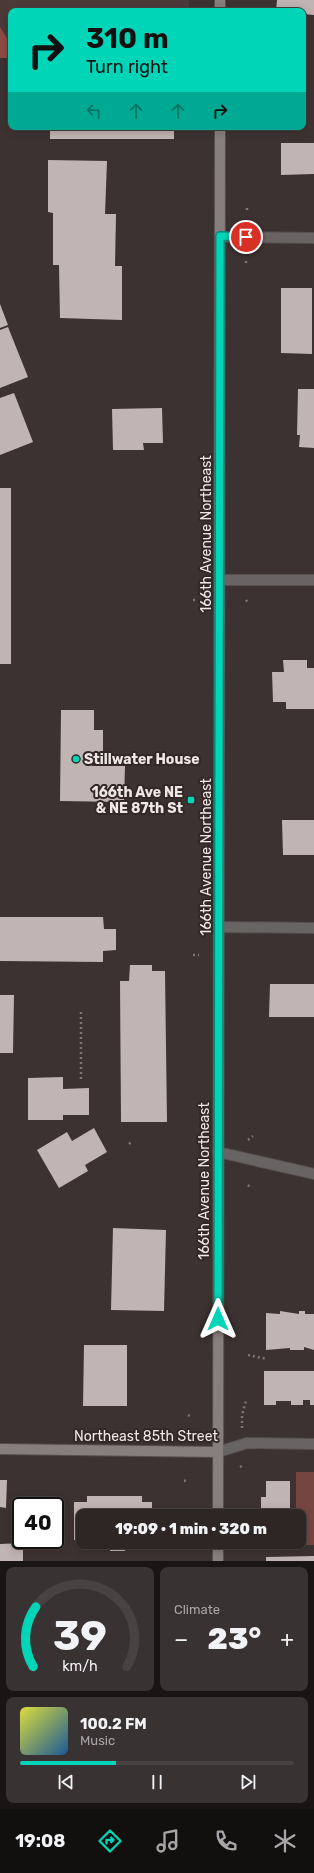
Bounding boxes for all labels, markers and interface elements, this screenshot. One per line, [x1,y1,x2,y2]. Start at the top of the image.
text: 310 m [86,22,169,55]
icon: right [20,24,72,76]
text: Turn right [86,56,168,78]
icon: left [83,100,105,122]
icon: ahead [125,100,147,122]
icon: ahead [167,100,189,122]
icon: right [209,100,231,122]
pin [229,220,263,254]
icon: arrive [235,226,257,248]
street label: 166th Avenue Northeast [198,455,215,613]
place label: Stillwater House [84,751,199,768]
marker: Stillwater House [71,754,81,764]
street label: 166th Avenue Northeast [198,778,215,936]
place label: 166th Ave NE & NE 87th St [92,784,183,817]
marker: 166th Ave NE & NE 87th St [186,795,196,805]
street label: 166th Avenue Northeast [196,1102,213,1260]
position arrow [197,1298,239,1340]
street label: Northeast 85th Street [74,1428,218,1445]
speed limit sign: 40 [12,1497,64,1549]
text: 19:09 · 1 min · 320 m [115,1520,267,1538]
text: Climate [174,1602,220,1617]
text: 39 [53,1611,107,1660]
text: 23° [208,1621,261,1657]
text: − [174,1626,188,1653]
text: + [280,1626,294,1653]
text: km/h [62,1658,98,1675]
text: 100.2 FM [80,1715,147,1733]
text: Music [80,1733,115,1748]
icon: previous [55,1771,77,1793]
icon: pause [146,1771,168,1793]
icon: next [237,1771,259,1793]
icon: directions [96,1827,124,1855]
icon: music [154,1827,182,1855]
icon: phone [212,1827,240,1855]
icon: climate [271,1827,299,1855]
text: 19:08 [15,1830,65,1852]

